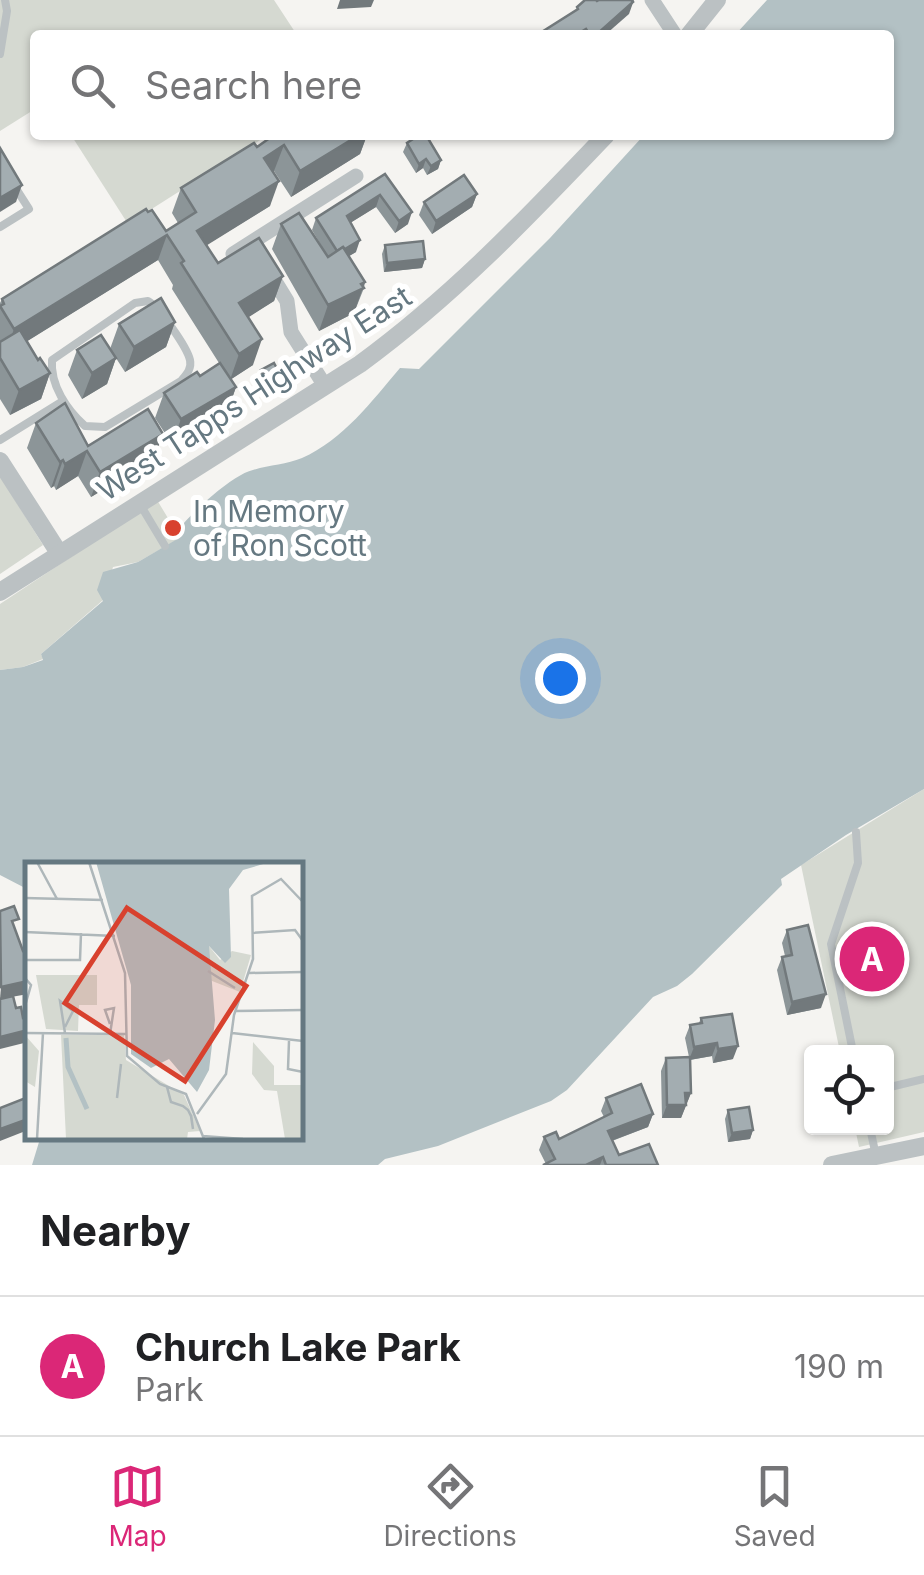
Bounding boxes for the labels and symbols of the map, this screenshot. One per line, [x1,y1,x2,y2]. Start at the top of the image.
street label: West Tapps Highway East [90,278,418,508]
place label: In Memory of Ron Scott [193,493,367,563]
marker: In Memory of Ron Scott [162,517,184,539]
your location [535,653,586,704]
inset map [25,862,302,1140]
pin: A [840,922,904,996]

